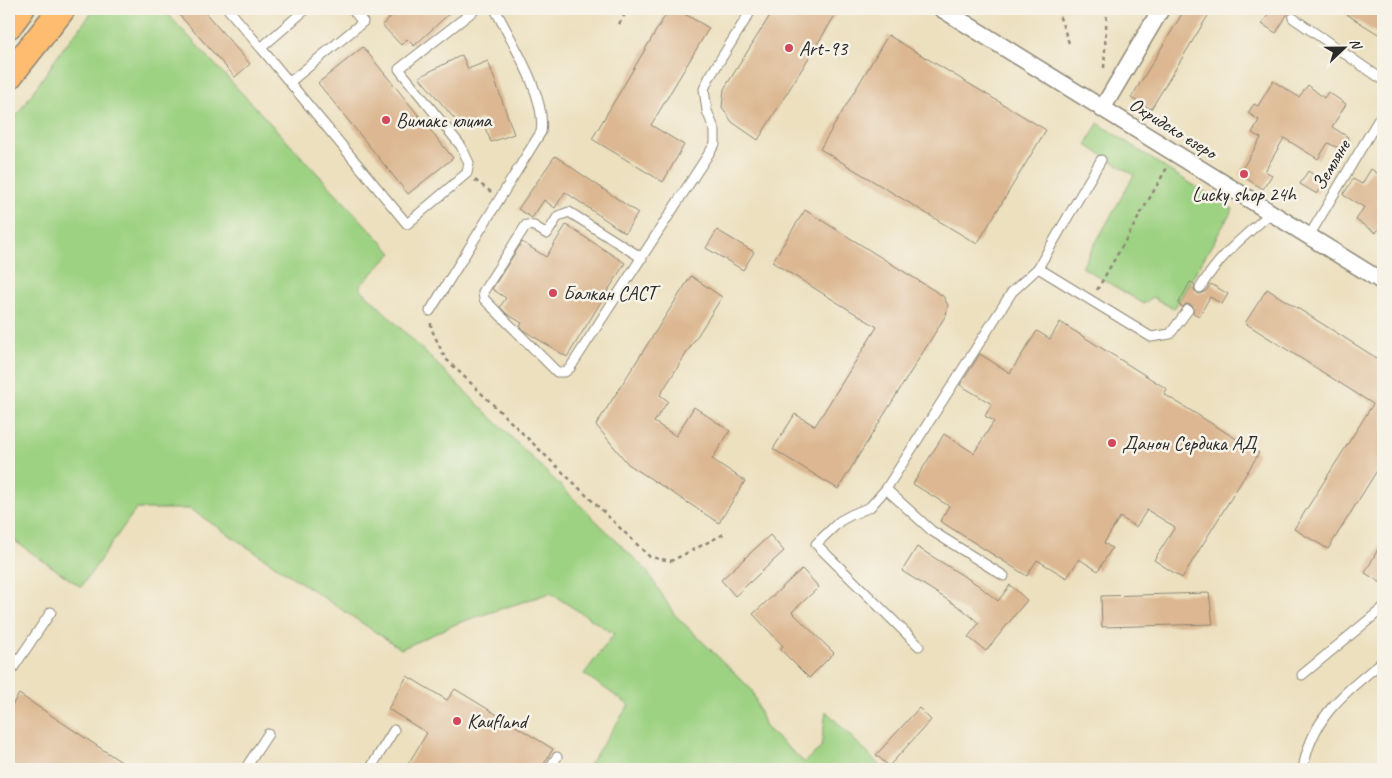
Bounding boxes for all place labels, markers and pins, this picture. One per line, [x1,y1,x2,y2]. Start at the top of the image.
place label: Art-93 [799,36,849,61]
marker: Art-93 [783,42,795,54]
place label: Вимакс клима [396,108,493,133]
marker: Вимакс клима [380,114,392,126]
marker: Lucky shop 24h [1238,168,1250,180]
place label: Lucky shop 24h [1192,182,1298,207]
place label: Балкан САСТ [563,281,661,306]
marker: Балкан САСТ [547,287,559,299]
place label: Данон Сердика АД [1122,431,1258,456]
marker: Данон Сердика АД [1106,437,1118,449]
place label: Kaufland [467,709,530,734]
marker: Kaufland [451,715,463,727]

